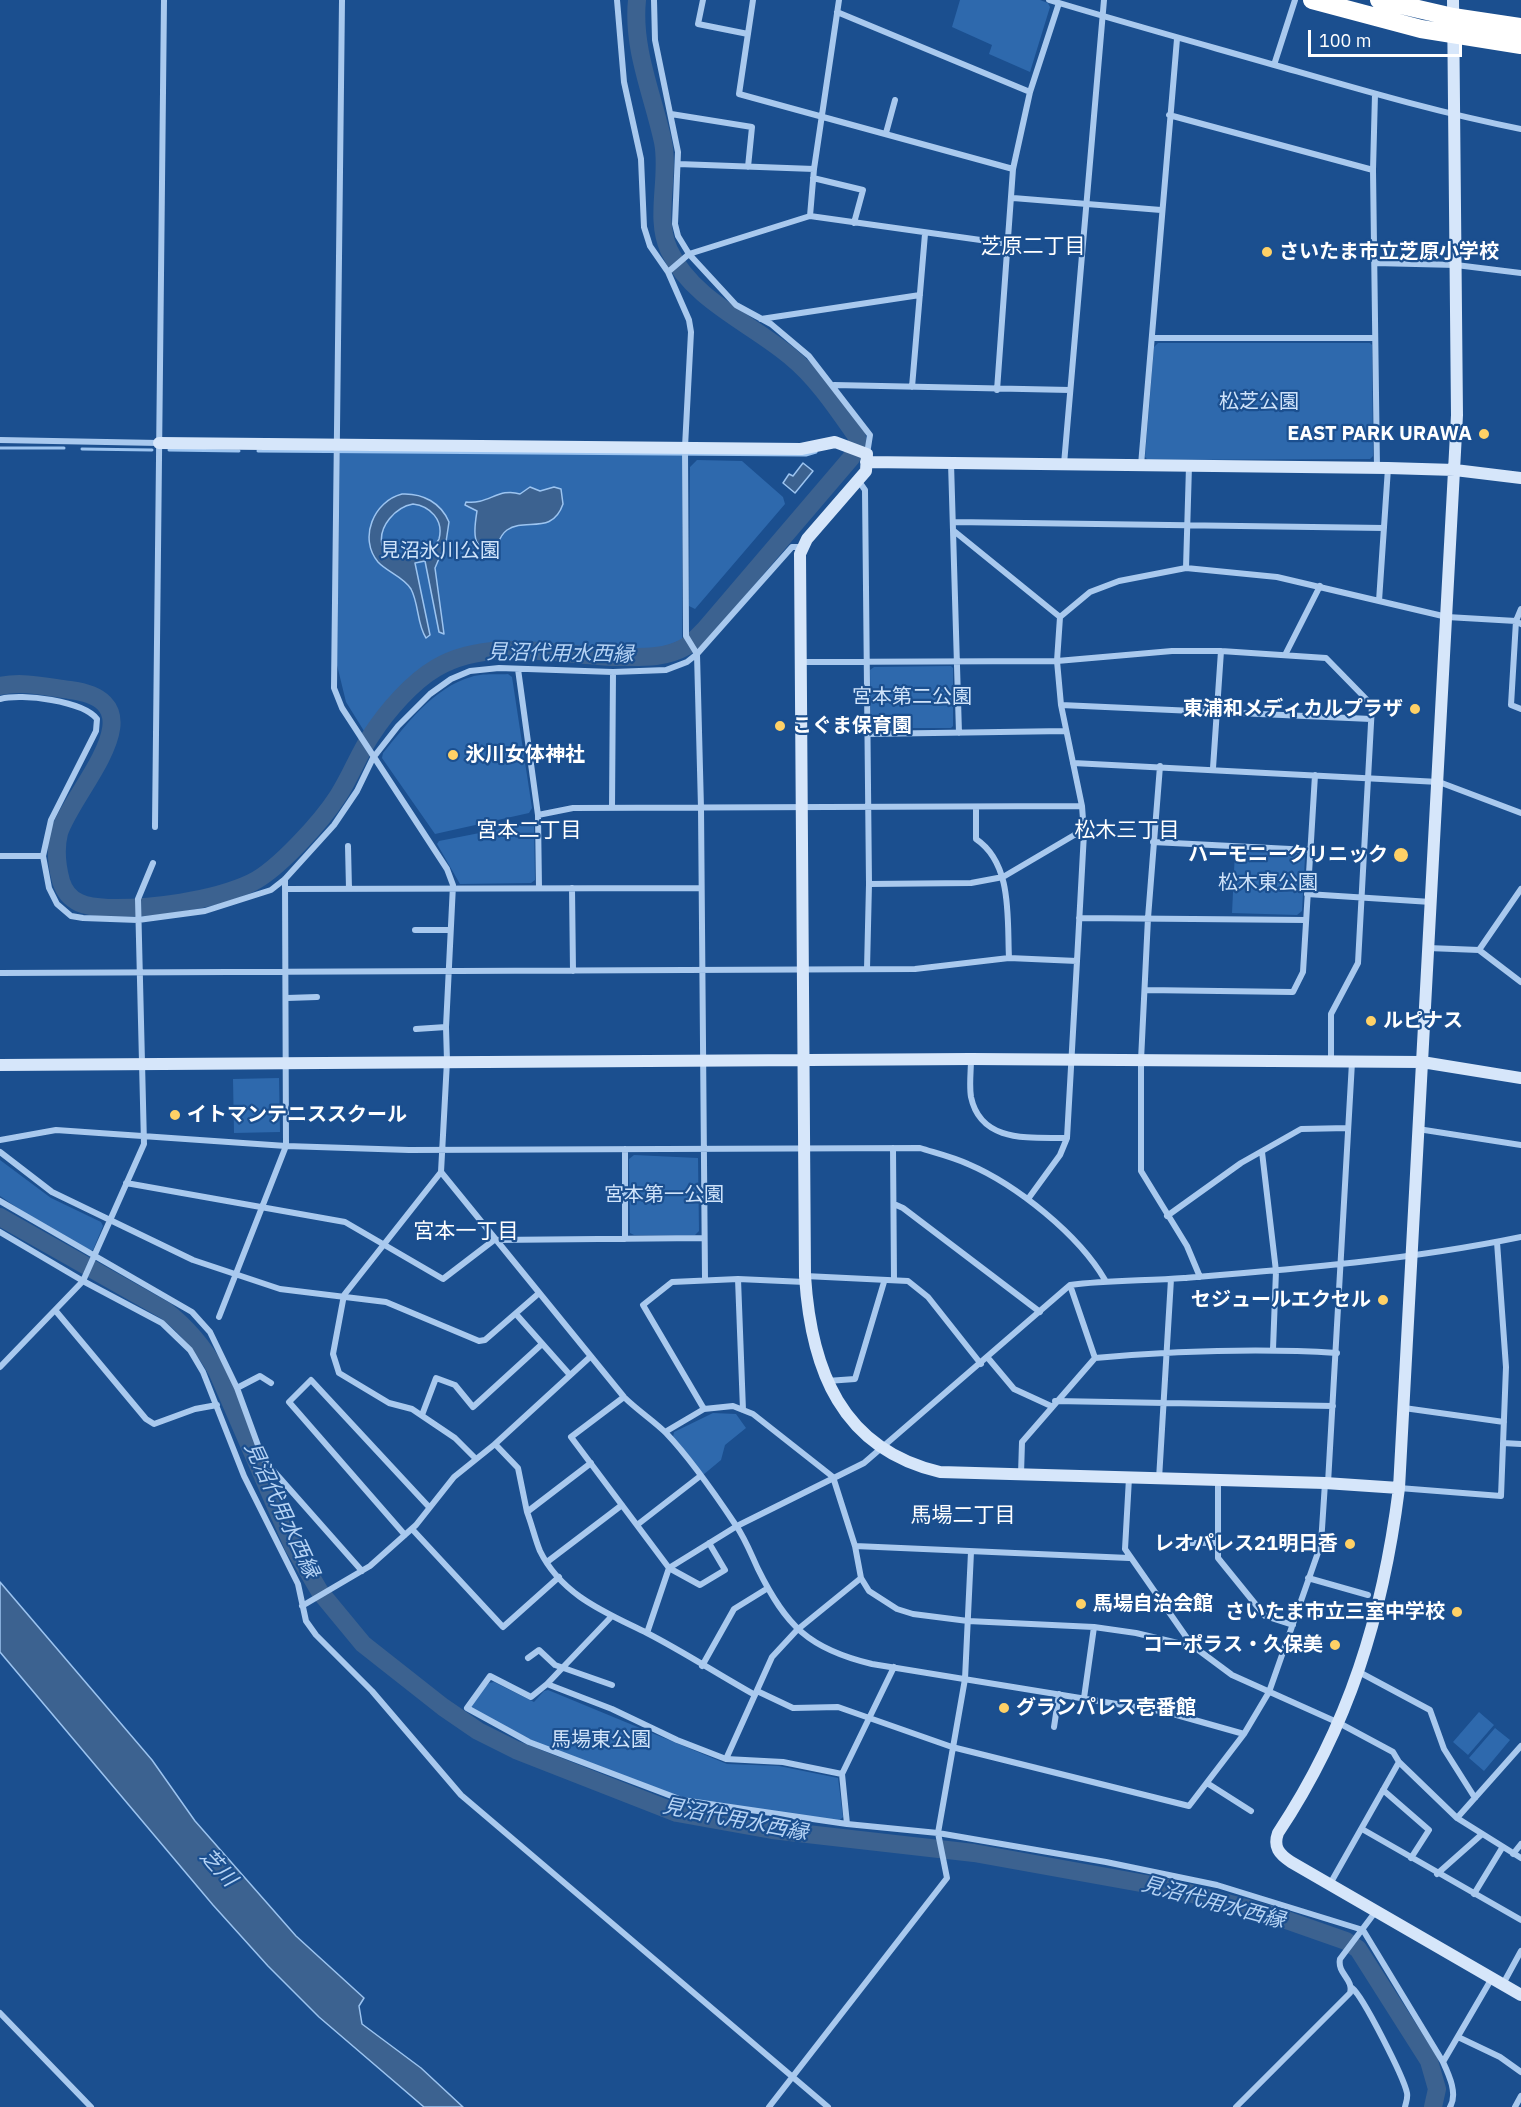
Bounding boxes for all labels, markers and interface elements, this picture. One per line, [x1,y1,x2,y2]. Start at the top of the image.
scale bar [1311,18,1466,56]
text: 100 m [1319,29,1371,52]
district label: 芝原二丁目 [981,234,1085,260]
place label: さいたま市立芝原小学校 [1279,240,1499,264]
marker: さいたま市立芝原小学校 [1260,245,1274,259]
park label: 松芝公園 [1219,390,1299,414]
place label: EAST PARK URAWA [1287,422,1472,446]
marker: EAST PARK URAWA [1477,427,1491,441]
park label: 見沼氷川公園 [380,539,500,563]
water label: 見沼代用水西縁 [486,640,634,668]
park label: 宮本第二公園 [852,685,972,709]
place label: 東浦和メディカルプラザ [1183,697,1403,721]
marker: 東浦和メディカルプラザ [1408,702,1422,716]
place label: こぐま保育園 [792,714,912,738]
marker: こぐま保育園 [773,719,787,733]
place label: 氷川女体神社 [465,743,585,767]
marker: 氷川女体神社 [446,748,460,762]
district label: 宮本二丁目 [477,818,581,844]
district label: 松木三丁目 [1075,818,1179,844]
place label: ハーモニークリニック [1188,843,1388,867]
marker: ハーモニークリニック [1392,846,1410,864]
park label: 松木東公園 [1218,871,1318,895]
place label: ルピナス [1383,1009,1463,1033]
marker: ルピナス [1364,1014,1378,1028]
place label: イトマンテニススクール [187,1103,407,1127]
marker: イトマンテニススクール [168,1108,182,1122]
park label: 宮本第一公園 [604,1183,724,1207]
district label: 宮本一丁目 [414,1219,518,1245]
place label: セジュールエクセル [1191,1288,1371,1312]
marker: セジュールエクセル [1376,1293,1390,1307]
water label: 見沼代用水西縁 [239,1438,323,1582]
district label: 馬場二丁目 [911,1503,1015,1529]
place label: レオパレス21明日香 [1154,1532,1338,1556]
marker: レオパレス21明日香 [1343,1537,1357,1551]
place label: 馬場自治会館 [1093,1592,1213,1616]
marker: 馬場自治会館 [1074,1597,1088,1611]
place label: さいたま市立三室中学校 [1225,1600,1445,1624]
marker: さいたま市立三室中学校 [1450,1605,1464,1619]
place label: コーポラス・久保美 [1143,1633,1323,1657]
marker: コーポラス・久保美 [1328,1638,1342,1652]
place label: グランパレス壱番館 [1016,1696,1196,1720]
marker: グランパレス壱番館 [997,1701,1011,1715]
park label: 馬場東公園 [551,1728,651,1752]
water label: 見沼代用水西縁 [660,1794,810,1846]
water label: 芝川 [194,1844,242,1892]
water label: 見沼代用水西縁 [1139,1872,1287,1934]

